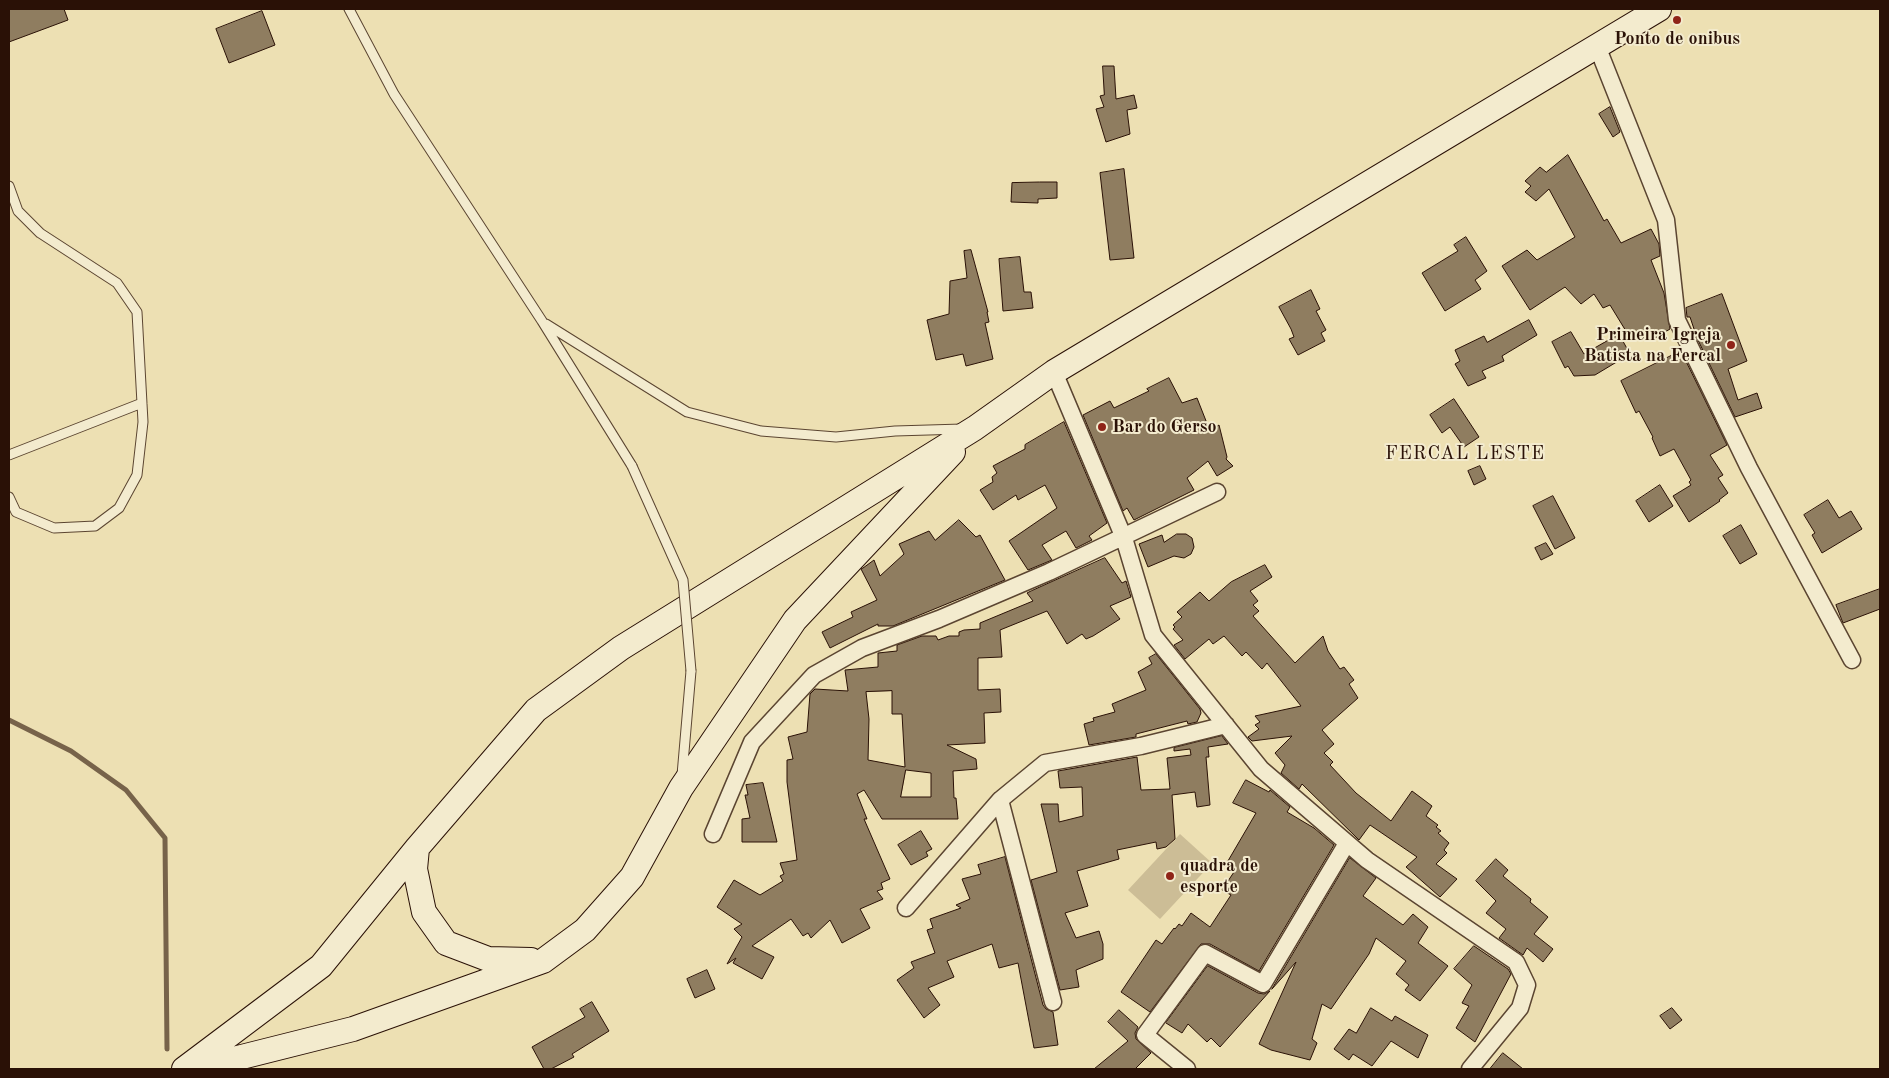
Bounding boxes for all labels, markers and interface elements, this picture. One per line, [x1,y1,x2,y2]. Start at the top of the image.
marker: Ponto de onibus [1671,14,1683,26]
place label: Ponto de onibus [1614,28,1740,50]
place label: Primeira Igreja Batista na Fercal [1584,324,1721,366]
marker: Primeira Igreja Batista na Fercal [1725,339,1737,351]
place label: Bar do Gerso [1112,416,1217,438]
marker: Bar do Gerso [1096,421,1108,433]
district label: FERCAL LESTE [1383,443,1547,465]
place label: quadra de esporte [1180,855,1258,898]
marker: quadra de esporte [1164,870,1176,882]

